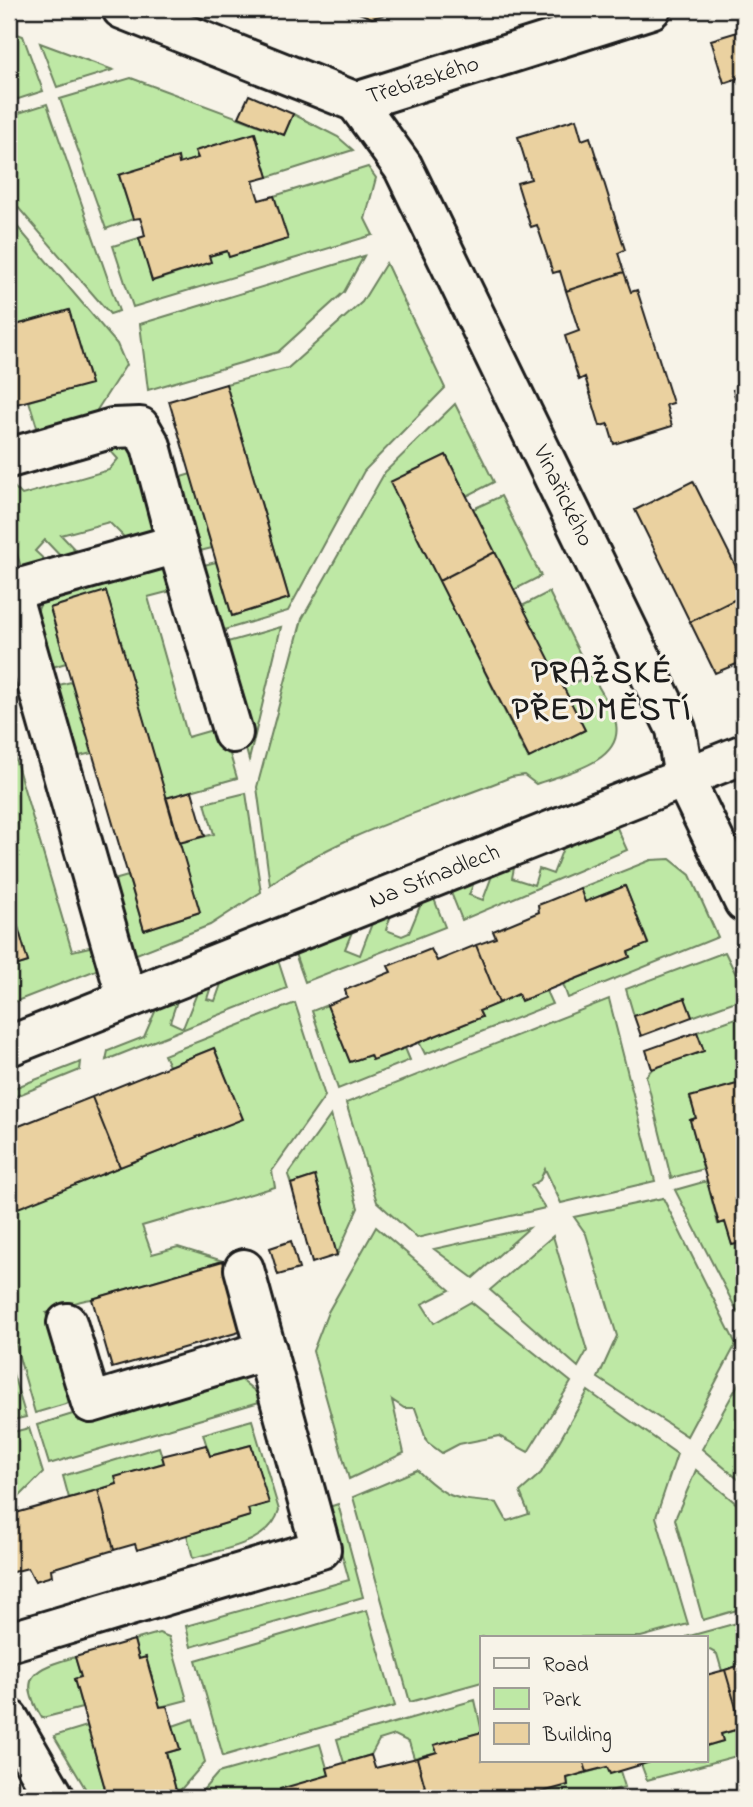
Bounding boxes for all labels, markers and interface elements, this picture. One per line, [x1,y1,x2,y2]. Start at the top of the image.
street label: Třebízského [362,47,484,115]
street label: Vinařického [523,438,602,553]
district label: PRAŽSKÉ PŘEDMĚSTÍ [512,651,692,735]
street label: Na Stínadlech [364,835,505,919]
legend [480,1636,708,1762]
text: Road [543,1651,589,1681]
text: Park [543,1686,582,1716]
text: Building [542,1721,612,1753]

